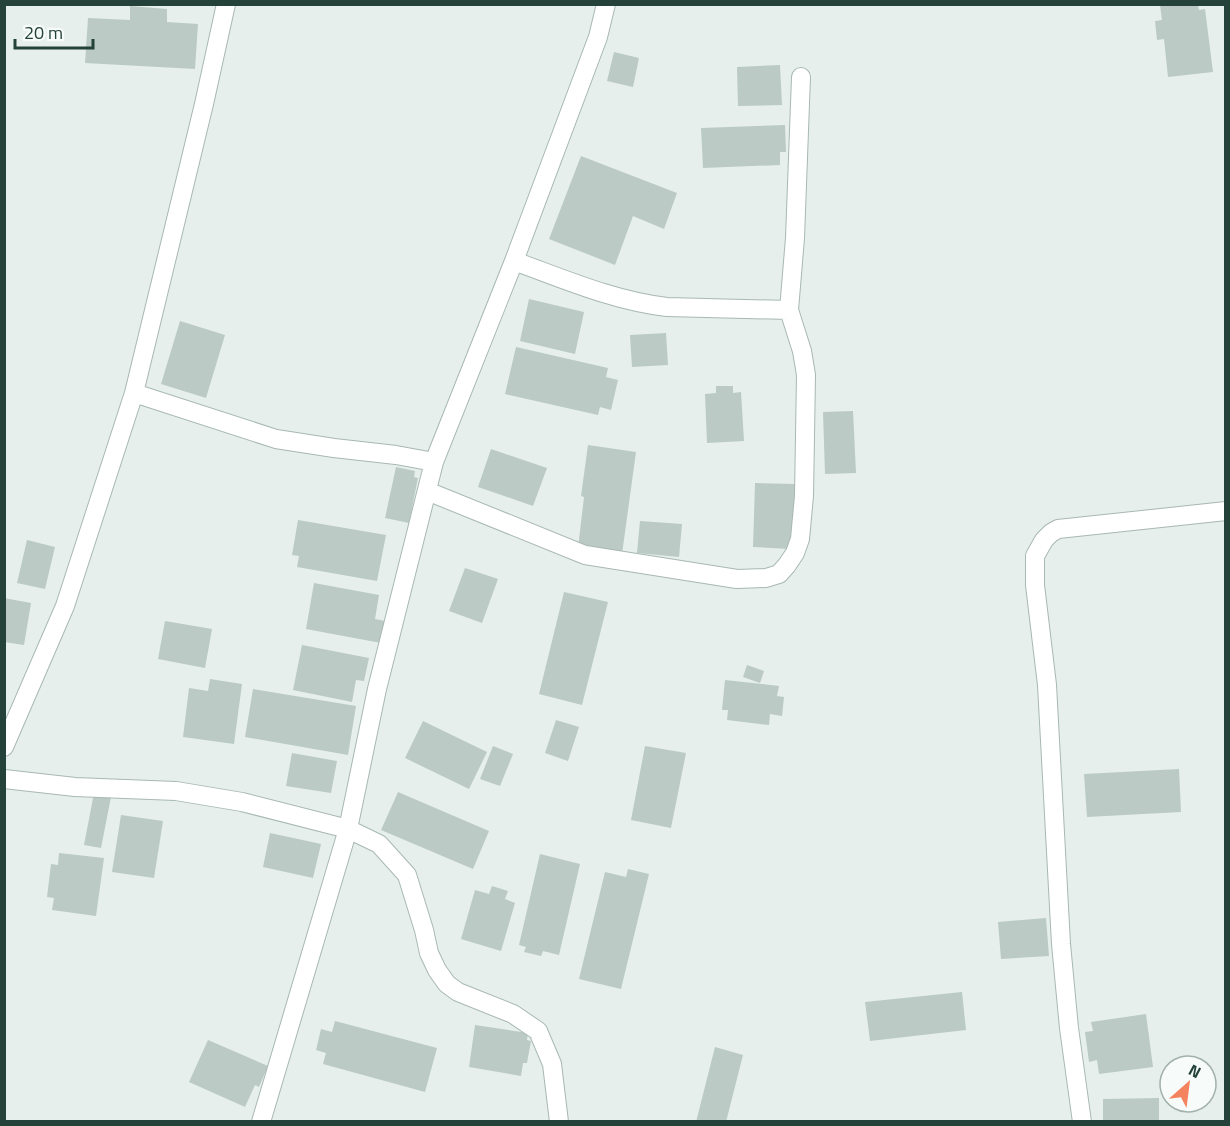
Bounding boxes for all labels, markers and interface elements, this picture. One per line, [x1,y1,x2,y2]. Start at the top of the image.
scale bar [15,12,93,50]
text: 20 m [24,19,63,46]
north arrow [1158,1054,1218,1114]
text: N [1185,1058,1206,1084]

